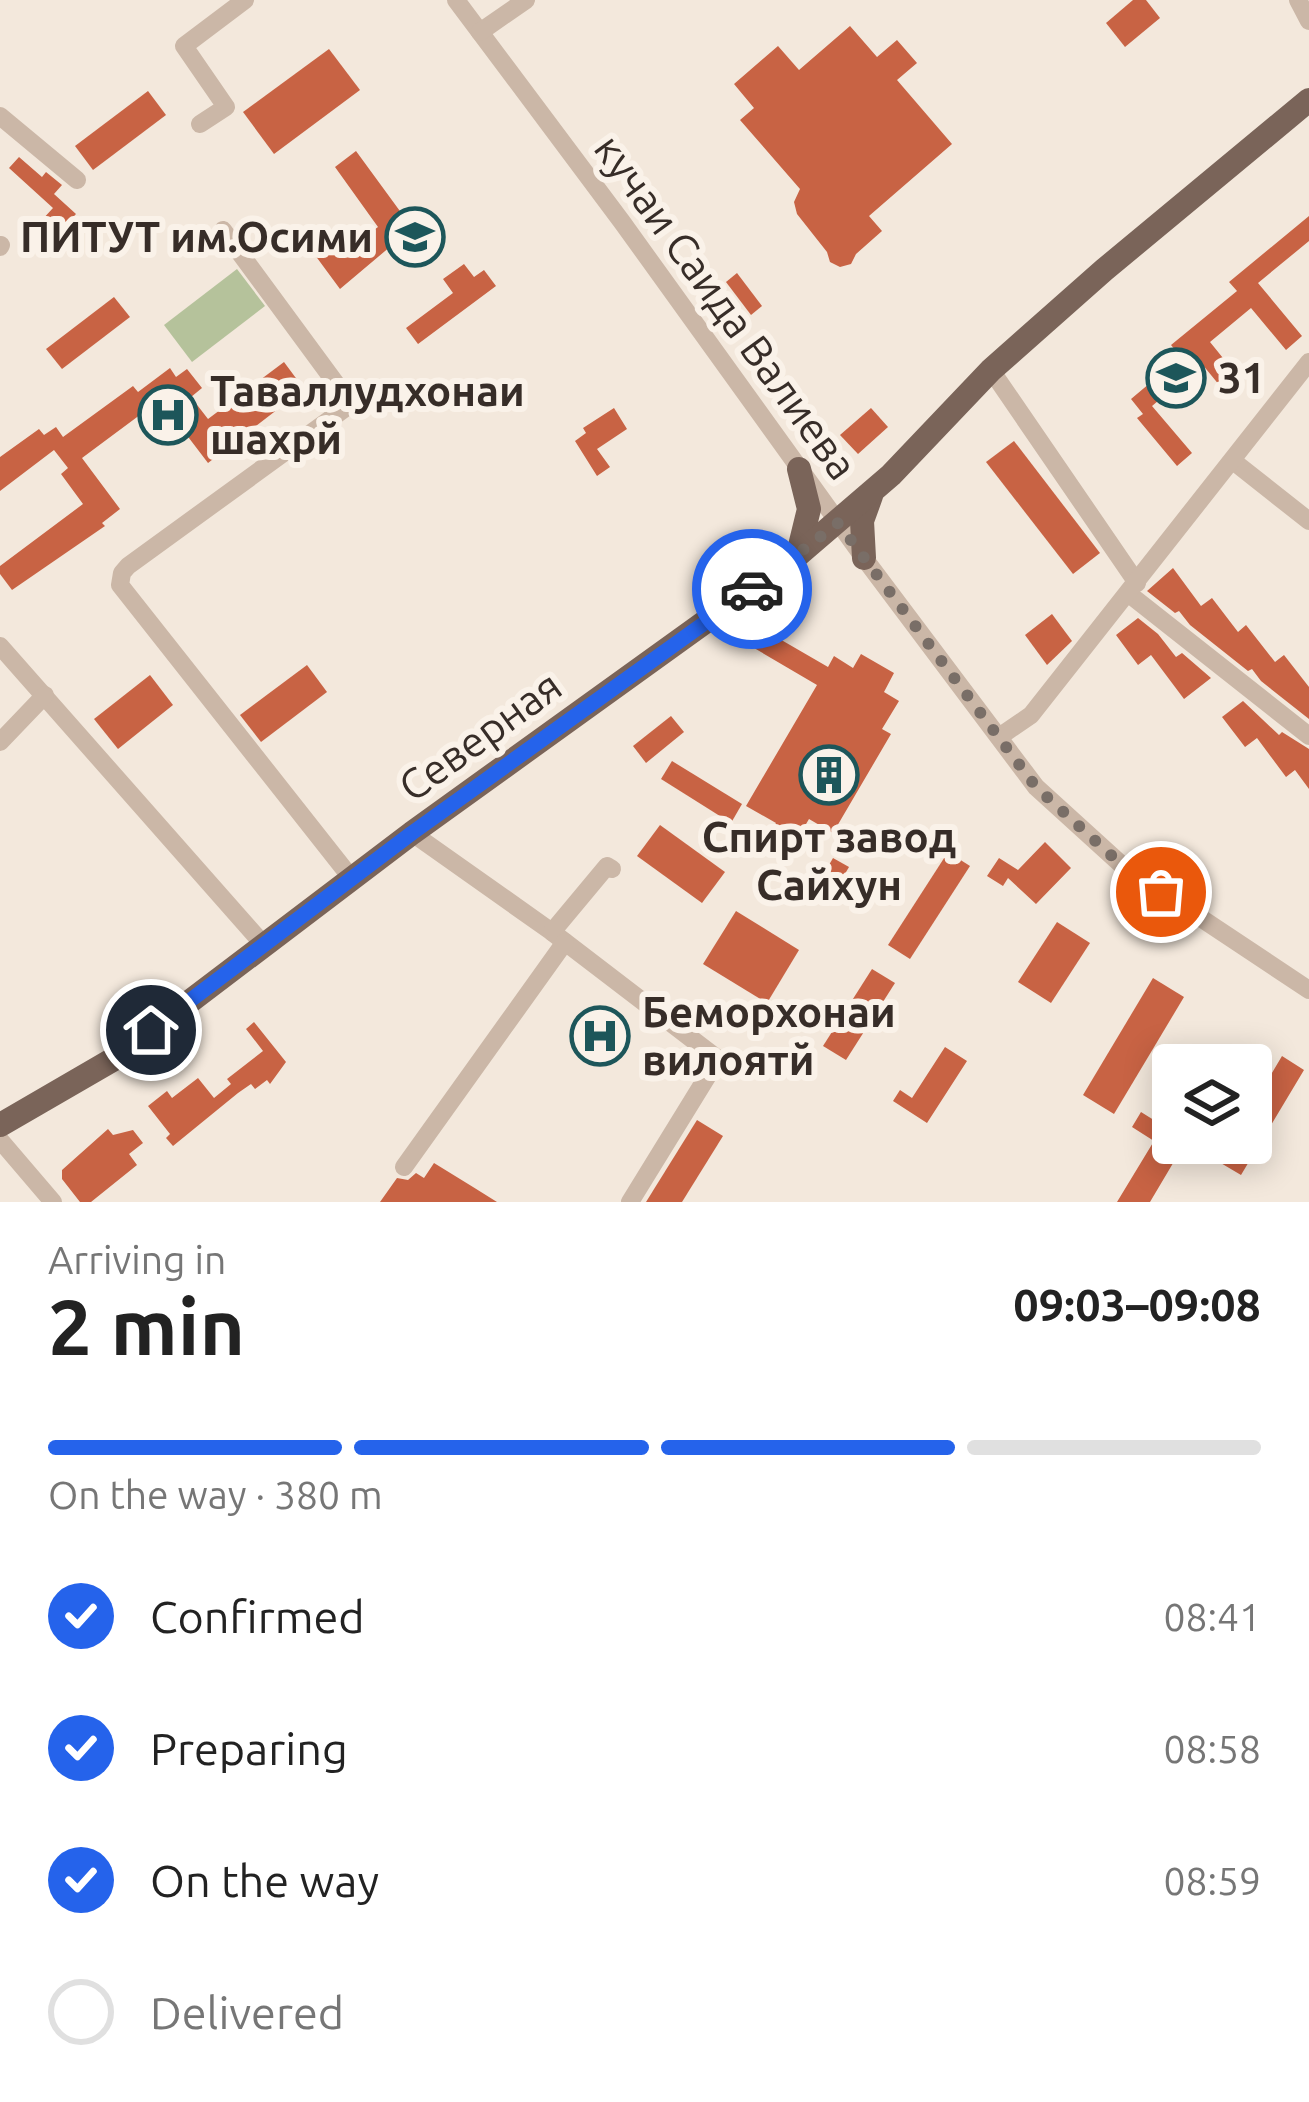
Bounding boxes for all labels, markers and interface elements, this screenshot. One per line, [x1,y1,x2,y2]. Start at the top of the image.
street label: кучаи Саида Валиева [586,126,867,488]
school or university icon: ПИТУТ им.Осими [384,206,446,268]
place label: ПИТУТ им.Осими [20,213,373,260]
school or university icon: 31 [1145,347,1207,409]
place label: 31 [1218,354,1265,401]
place label: Таваллудхонаи шахрй [210,367,525,462]
hospital icon: Таваллудхонаи шахрй [137,384,199,446]
courier [692,529,812,649]
icon: car [719,556,785,622]
street label: Северная [390,661,570,810]
building icon: Спирт завод Сайхун [798,744,860,806]
place label: Спирт завод Сайхун [702,813,956,908]
pin [1110,841,1212,943]
icon: bag [1128,859,1194,925]
pin [100,979,202,1081]
place label: Беморхонаи вилоятй [642,988,896,1083]
icon: home [118,997,184,1063]
hospital icon: Беморхонаи вилоятй [569,1005,631,1067]
map controls [1152,1044,1272,1164]
button: layers [1152,1044,1272,1164]
text: Arriving in [48,1238,226,1281]
text: 09:03–09:08 [1013,1279,1261,1330]
text: 2 min [48,1282,245,1370]
text: On the way · 380 m [48,1473,383,1516]
icon: check [48,1583,114,1649]
text: Confirmed [150,1591,365,1642]
text: 08:41 [1163,1595,1261,1638]
icon: check [48,1715,114,1781]
text: Preparing [150,1723,348,1774]
text: 08:58 [1163,1727,1261,1770]
icon: check [48,1847,114,1913]
text: On the way [150,1855,379,1906]
text: 08:59 [1163,1859,1261,1902]
text: Delivered [150,1987,344,2038]

